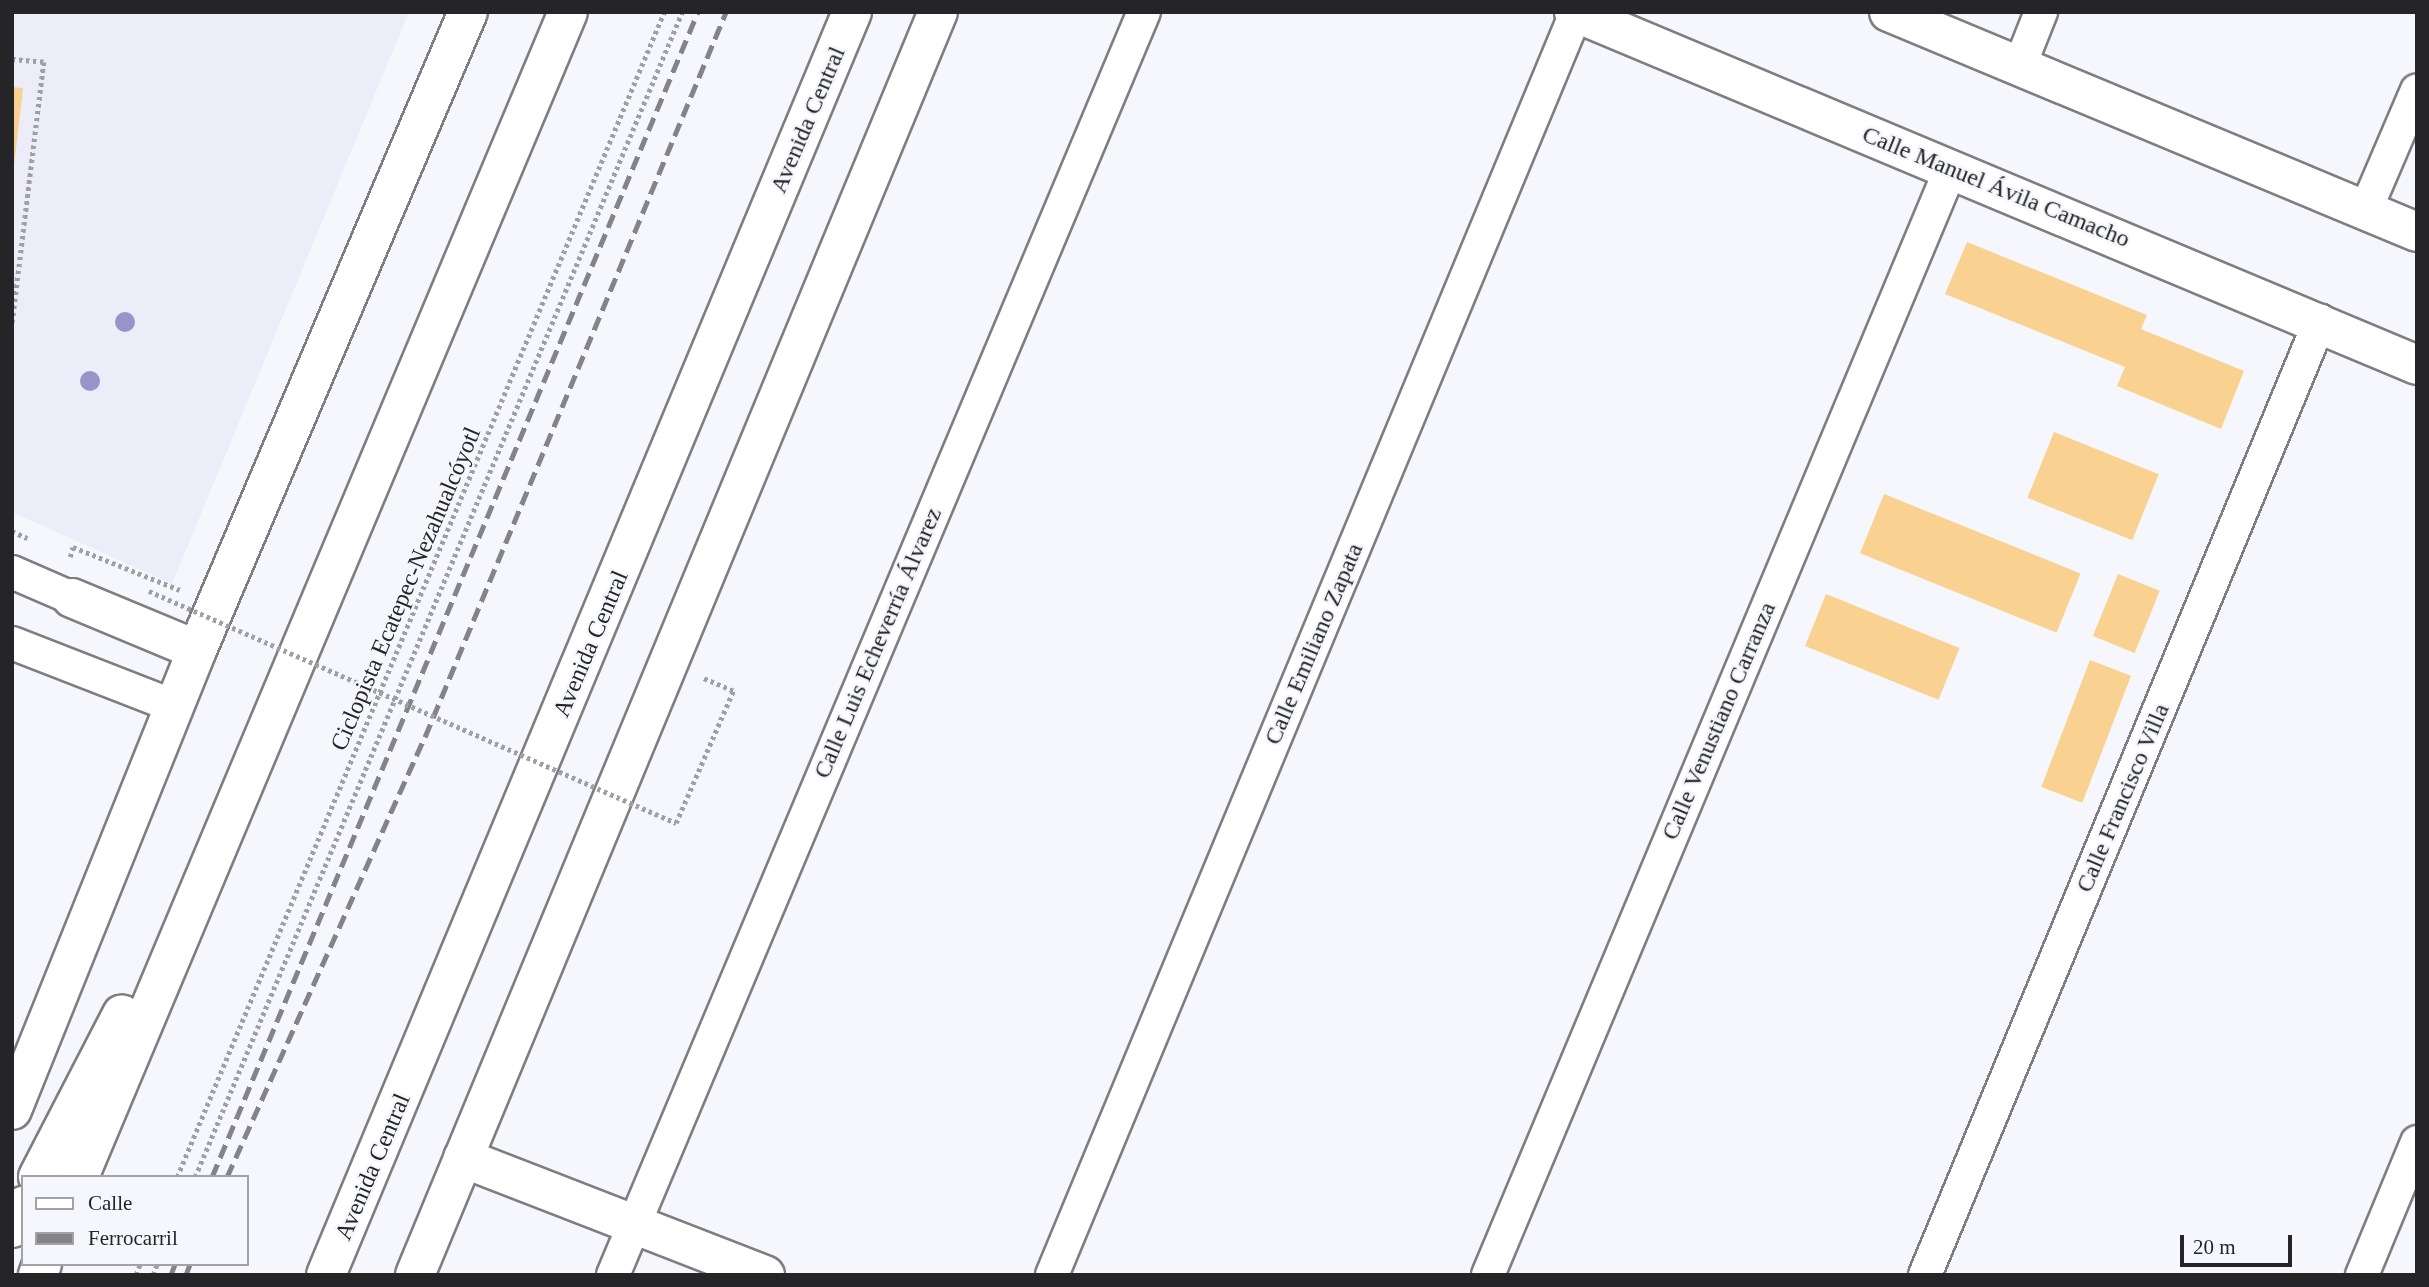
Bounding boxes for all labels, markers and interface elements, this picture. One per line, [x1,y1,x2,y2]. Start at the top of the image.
street label: Avenida Central [764,42,852,198]
street label: Calle Manuel Ávila Camacho [1858,120,2134,254]
street label: Ciclopista Ecatepec-Nezahualcóyotl [325,423,487,755]
street label: Calle Luis Echeverría Álvarez [808,503,948,783]
street label: Calle Emiliano Zapata [1259,539,1369,749]
street label: Avenida Central [547,566,635,722]
street label: Calle Venustiano Carranza [1656,598,1782,844]
street label: Calle Francisco Villa [2070,699,2176,897]
street label: Avenida Central [329,1089,417,1245]
legend [21,1175,248,1266]
text: Calle [88,1191,132,1215]
scale bar [2184,1220,2296,1264]
text: Ferrocarril [88,1226,178,1250]
text: 20 m [2193,1235,2236,1259]

